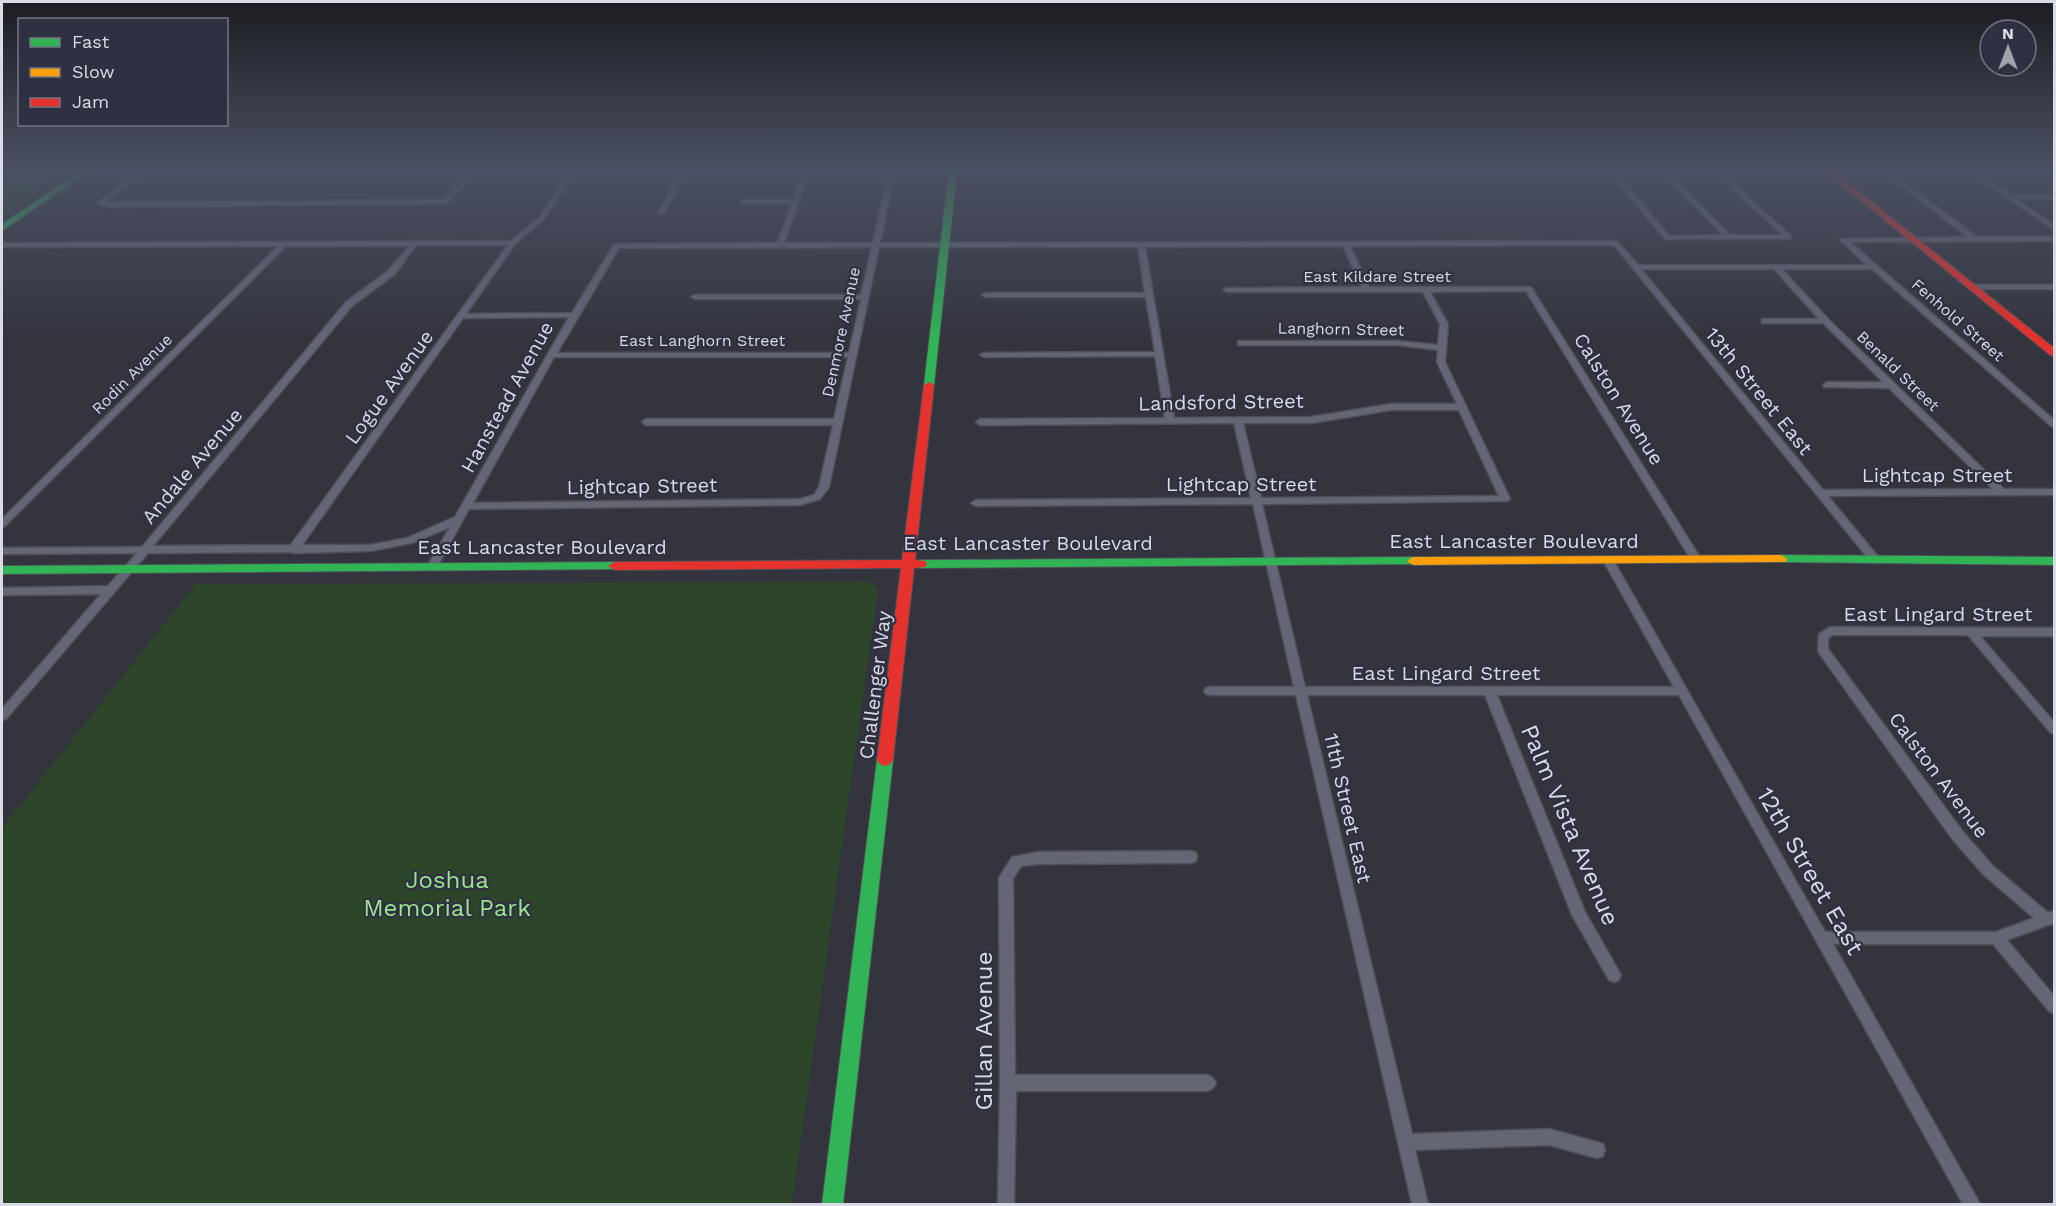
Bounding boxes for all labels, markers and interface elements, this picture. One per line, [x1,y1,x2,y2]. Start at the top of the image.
legend [18,18,228,126]
north arrow [1978,18,2038,78]
text: N [2002,24,2014,43]
text: Fast [72,31,110,52]
text: Slow [72,61,115,82]
text: Jam [72,91,109,112]
street label: Denmore Avenue [818,265,864,399]
street label: East Kildare Street [1303,267,1451,286]
street label: Fenhold Street [1908,275,2008,365]
street label: Hanstead Avenue [455,317,559,477]
street label: Langhorn Street [1278,318,1405,340]
street label: 13th Street East [1700,322,1818,460]
street label: Logue Avenue [340,325,438,449]
street label: Benald Street [1853,327,1943,415]
street label: Calston Avenue [1569,329,1669,469]
street label: Rodin Avenue [88,330,176,418]
street label: East Langhorn Street [619,331,786,350]
street label: Landsford Street [1138,389,1305,415]
street label: Andale Avenue [137,403,247,529]
street label: Lightcap Street [1862,463,2013,487]
street label: Lightcap Street [1166,472,1317,496]
street label: Lightcap Street [566,473,718,499]
street label: East Lancaster Boulevard [1389,529,1639,553]
street label: East Lancaster Boulevard [903,531,1153,555]
street label: East Lancaster Boulevard [417,535,667,559]
street label: East Lingard Street [1844,602,2033,626]
street label: Challenger Way [854,609,896,761]
street label: East Lingard Street [1352,661,1541,685]
street label: Calston Avenue [1884,707,1994,843]
street label: Palm Vista Avenue [1515,720,1625,930]
street label: 11th Street East [1319,731,1377,886]
street label: 12th Street East [1751,782,1869,960]
park label: Joshua Memorial Park [363,866,531,922]
street label: Gillan Avenue [970,952,998,1111]

